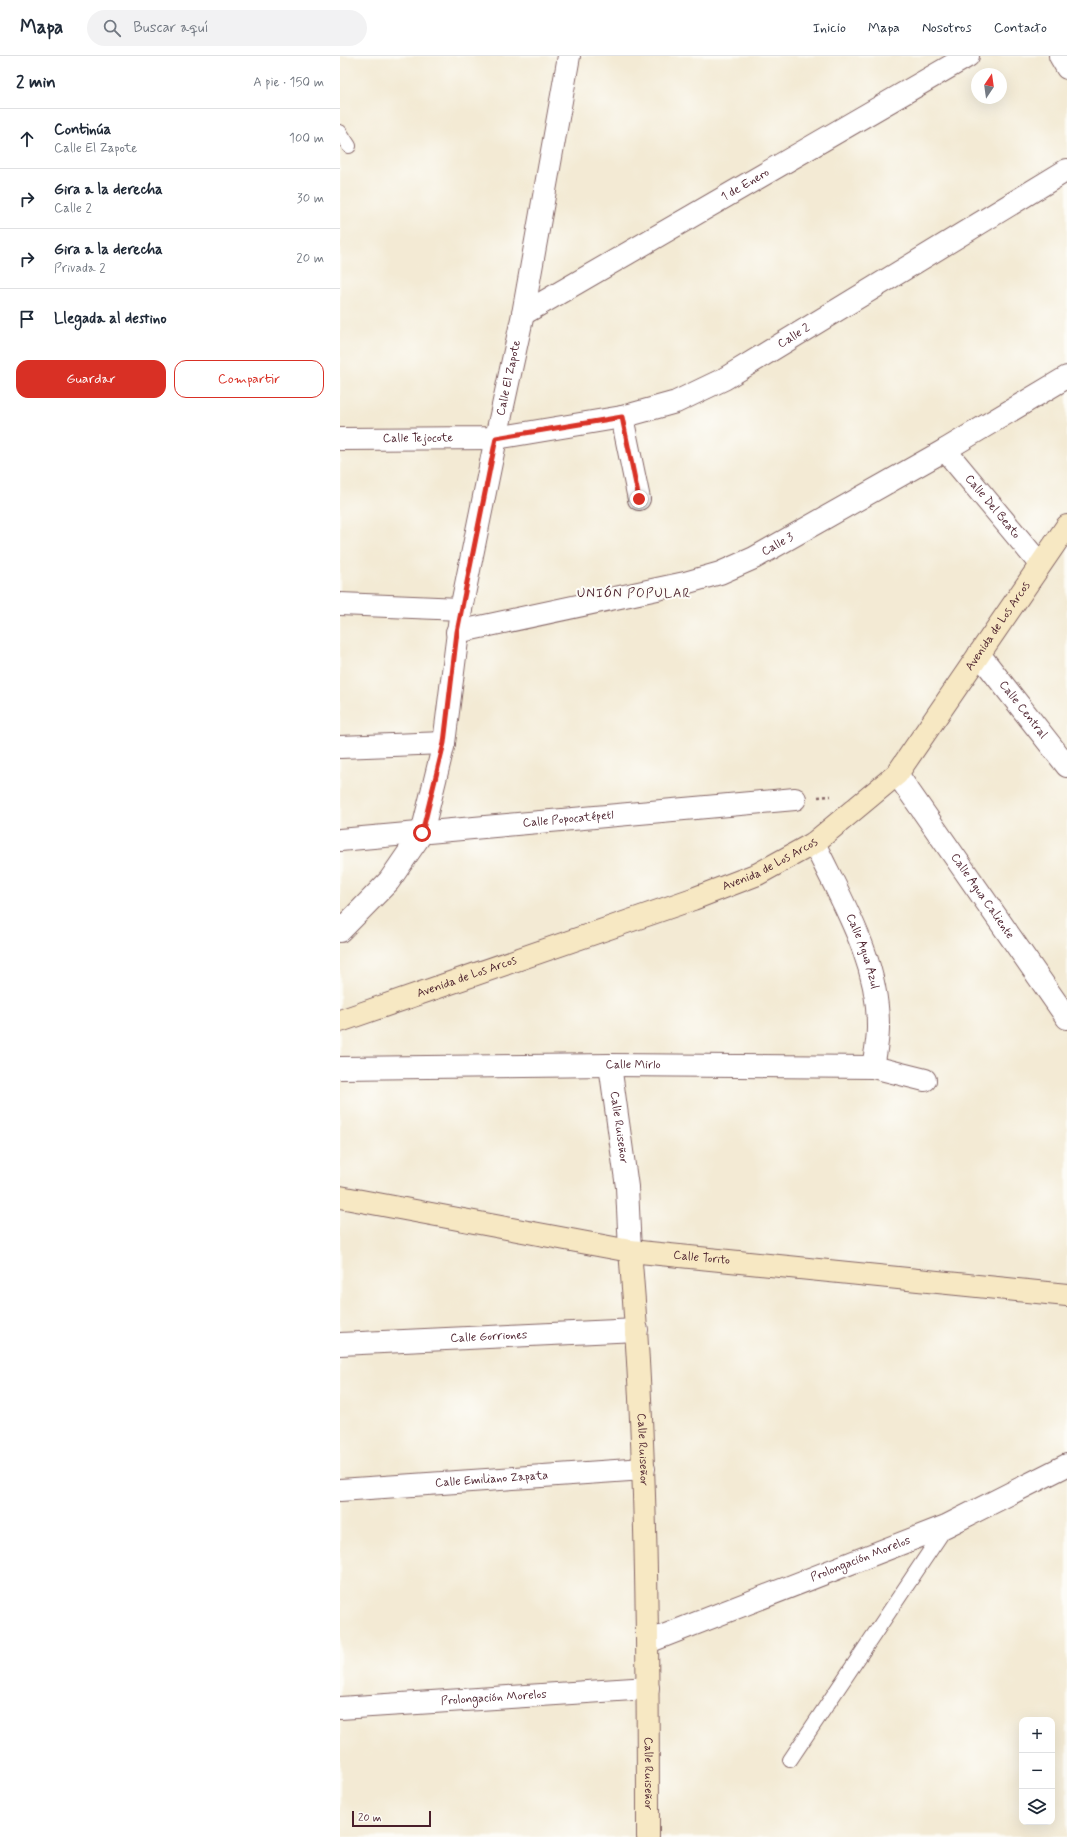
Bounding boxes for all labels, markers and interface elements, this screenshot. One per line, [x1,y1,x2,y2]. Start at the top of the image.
search box [87,10,367,46]
text: Mapa [20,15,63,40]
icon: search [101,17,123,39]
text: Buscar aquí [133,18,209,38]
text: Inicio [813,19,846,37]
text: Mapa [868,19,900,37]
text: Nosotros [922,19,972,37]
text: Contacto [994,19,1047,37]
north arrow [971,68,1007,104]
text: 2 min [16,71,56,93]
text: A pie · 150 m [253,74,324,91]
text: Continúa [54,120,111,140]
icon: ahead [16,128,38,150]
text: 100 m [289,130,324,147]
text: Calle El Zapote [54,140,138,157]
street label: 1 de Enero [718,165,773,205]
text: Gira a la derecha [54,180,163,200]
icon: right [16,188,38,210]
text: 30 m [297,190,324,207]
text: Calle 2 [54,200,92,217]
text: Gira a la derecha [54,240,163,260]
icon: right [16,248,38,270]
text: 20 m [296,250,324,267]
text: Privada 2 [54,260,106,277]
icon: arrive [16,308,38,330]
text: Llegada al destino [54,309,167,329]
street label: Calle 2 [775,320,813,352]
street label: Calle El Zapote [493,338,525,417]
button: Guardar [16,360,166,398]
button: Compartir [174,360,324,398]
street label: Calle Tejocote [383,430,454,447]
street label: Calle Del Beato [961,471,1024,543]
route end [630,490,648,508]
street label: Calle 3 [759,529,797,560]
street label: Avenida de Los Arcos [962,578,1035,674]
district label: UNIÓN POPULAR [577,585,691,602]
street label: Calle Central [995,677,1051,742]
street label: Calle Popocatépetl [522,807,614,832]
route start [413,824,431,842]
street label: Avenida de Los Arcos [720,835,822,895]
street label: Calle Agua Caliente [947,850,1018,942]
street label: Calle Agua Azul [842,911,882,990]
street label: Avenida de Los Arcos [415,952,519,1002]
street label: Calle Mirlo [605,1057,661,1073]
street label: Calle Ruiseñor [606,1090,632,1165]
street label: Calle Torito [672,1247,731,1269]
street label: Calle Gorriones [450,1327,528,1347]
street label: Calle Ruiseñor [633,1413,652,1486]
street label: Calle Emiliano Zapata [434,1468,549,1491]
street label: Prolongación Morelos [808,1533,913,1586]
street label: Prolongación Morelos [440,1687,547,1709]
map controls [1019,1717,1055,1825]
button: + [1019,1717,1055,1753]
street label: Calle Ruiseñor [640,1737,656,1810]
button: − [1019,1753,1055,1789]
button: layers [1019,1789,1055,1825]
scale bar [352,1809,431,1828]
text: 20 m [358,1811,381,1825]

